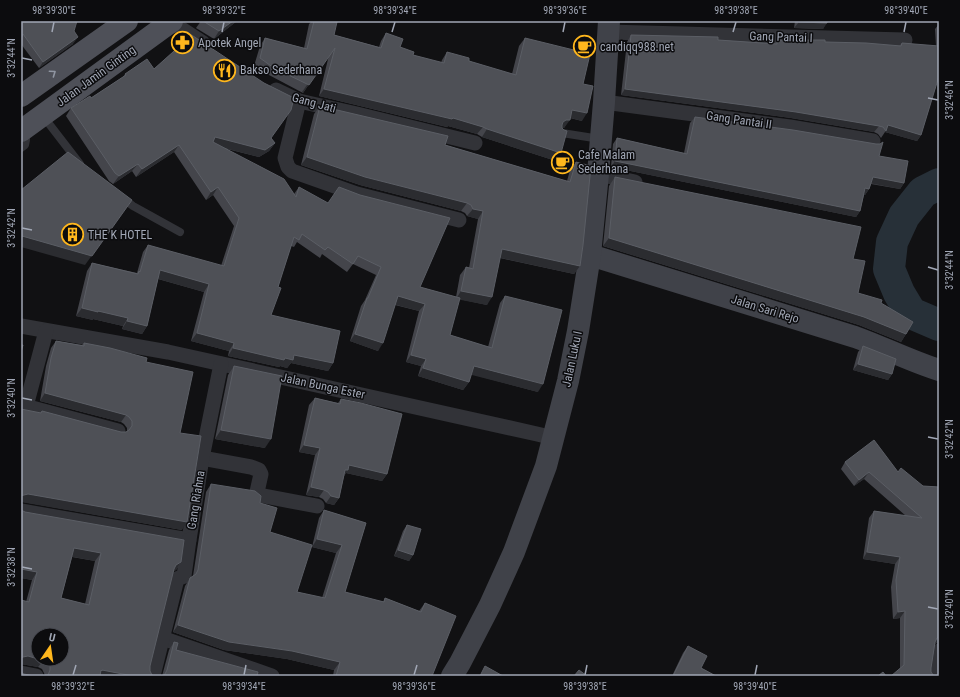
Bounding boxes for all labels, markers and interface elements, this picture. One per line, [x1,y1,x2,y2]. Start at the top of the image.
text: 98°39'30"E [32,5,76,16]
text: 98°39'32"E [202,5,246,16]
text: 98°39'34"E [373,5,417,16]
text: 98°39'36"E [543,5,587,16]
text: 98°39'38"E [714,5,758,16]
text: 98°39'40"E [884,5,928,16]
street label: Gang Pantai I [749,29,813,45]
pharmacy icon: Apotek Angel [170,30,196,56]
cafe icon: candiqq988.net [572,34,598,60]
place label: Apotek Angel [198,36,261,50]
text: 3°32'44"N [6,38,17,78]
place label: candiqq988.net [600,40,674,54]
street label: Jalan Jamin Ginting [54,43,138,109]
restaurant icon: Bakso Sederhana [211,57,237,83]
place label: Bakso Sederhana [240,63,322,77]
one-way arrow [49,70,56,78]
text: 3°32'46"N [944,80,955,120]
street label: Gang Jati [290,90,338,116]
street label: Gang Pantai II [705,108,773,132]
place label: Cafe Malam Sederhana [578,148,635,176]
cafe icon: Cafe Malam Sederhana [550,149,576,175]
text: 3°32'42"N [6,208,17,248]
building icon: THE K HOTEL [59,222,85,248]
place label: THE K HOTEL [88,228,152,242]
text: 3°32'44"N [944,250,955,290]
street label: Jalan Sari Rejo [729,292,801,326]
street label: Jalan Luku I [559,330,585,388]
street label: Jalan Bunga Ester [280,370,367,402]
text: 3°32'40"N [6,378,17,418]
text: 3°32'42"N [944,419,955,459]
street label: Gang Riahna [184,469,208,531]
text: 3°32'38"N [6,547,17,587]
text: 3°32'40"N [944,589,955,629]
north arrow [30,627,70,667]
text: U [48,631,57,645]
text: 98°39'32"E [51,681,95,692]
text: 98°39'34"E [222,681,266,692]
text: 98°39'36"E [392,681,436,692]
text: 98°39'38"E [563,681,607,692]
text: 98°39'40"E [733,681,777,692]

